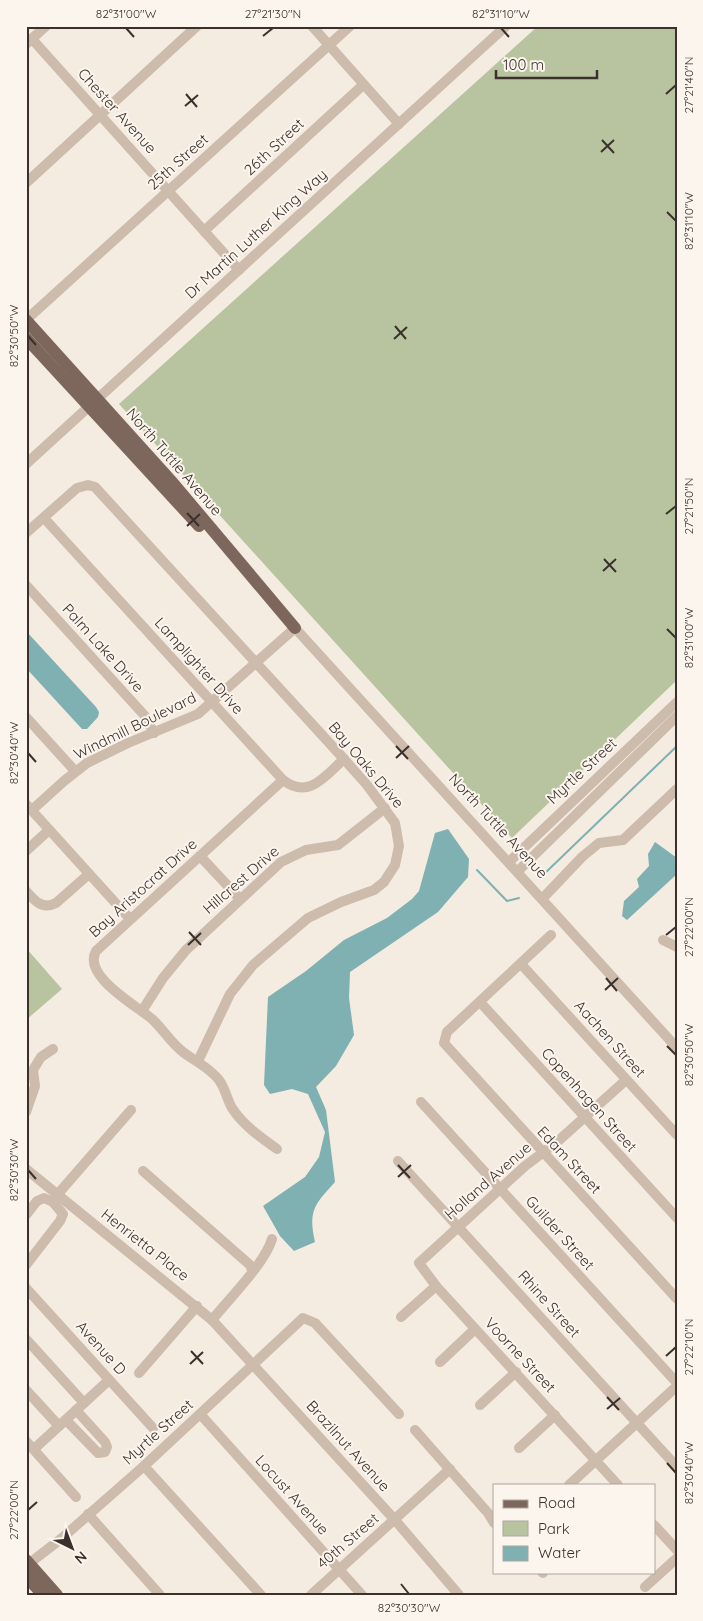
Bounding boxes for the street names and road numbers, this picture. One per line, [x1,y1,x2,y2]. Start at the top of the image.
street label: Chester Avenue [74,64,161,157]
street label: 26th Street [240,114,308,179]
street label: 25th Street [143,129,212,194]
street label: Dr Martin Luther King Way [181,165,331,303]
street label: North Tuttle Avenue [122,404,226,519]
street label: Palm Lake Drive [59,599,148,696]
street label: Lamplighter Drive [151,613,248,718]
street label: Windmill Boulevard [70,688,199,763]
street label: Bay Oaks Drive [325,717,408,812]
street label: Myrtle Street [543,733,621,808]
street label: North Tuttle Avenue [445,769,552,882]
street label: Bay Aristocrat Drive [85,834,201,941]
street label: Hillcrest Drive [199,841,283,918]
street label: Aachen Street [571,996,650,1081]
street label: Copenhagen Street [537,1044,641,1156]
street label: Edam Street [533,1122,605,1197]
street label: Holland Avenue [440,1138,535,1224]
street label: Guilder Street [522,1191,599,1274]
street label: Henrietta Place [97,1204,193,1285]
street label: Rhine Street [514,1266,585,1341]
street label: Voorne Street [481,1313,560,1396]
street label: Avenue D [72,1317,131,1379]
street label: Myrtle Street [118,1395,197,1468]
street label: Brazilnut Avenue [303,1396,394,1495]
street label: Locust Avenue [252,1451,333,1539]
street label: 40th Street [313,1509,382,1573]

